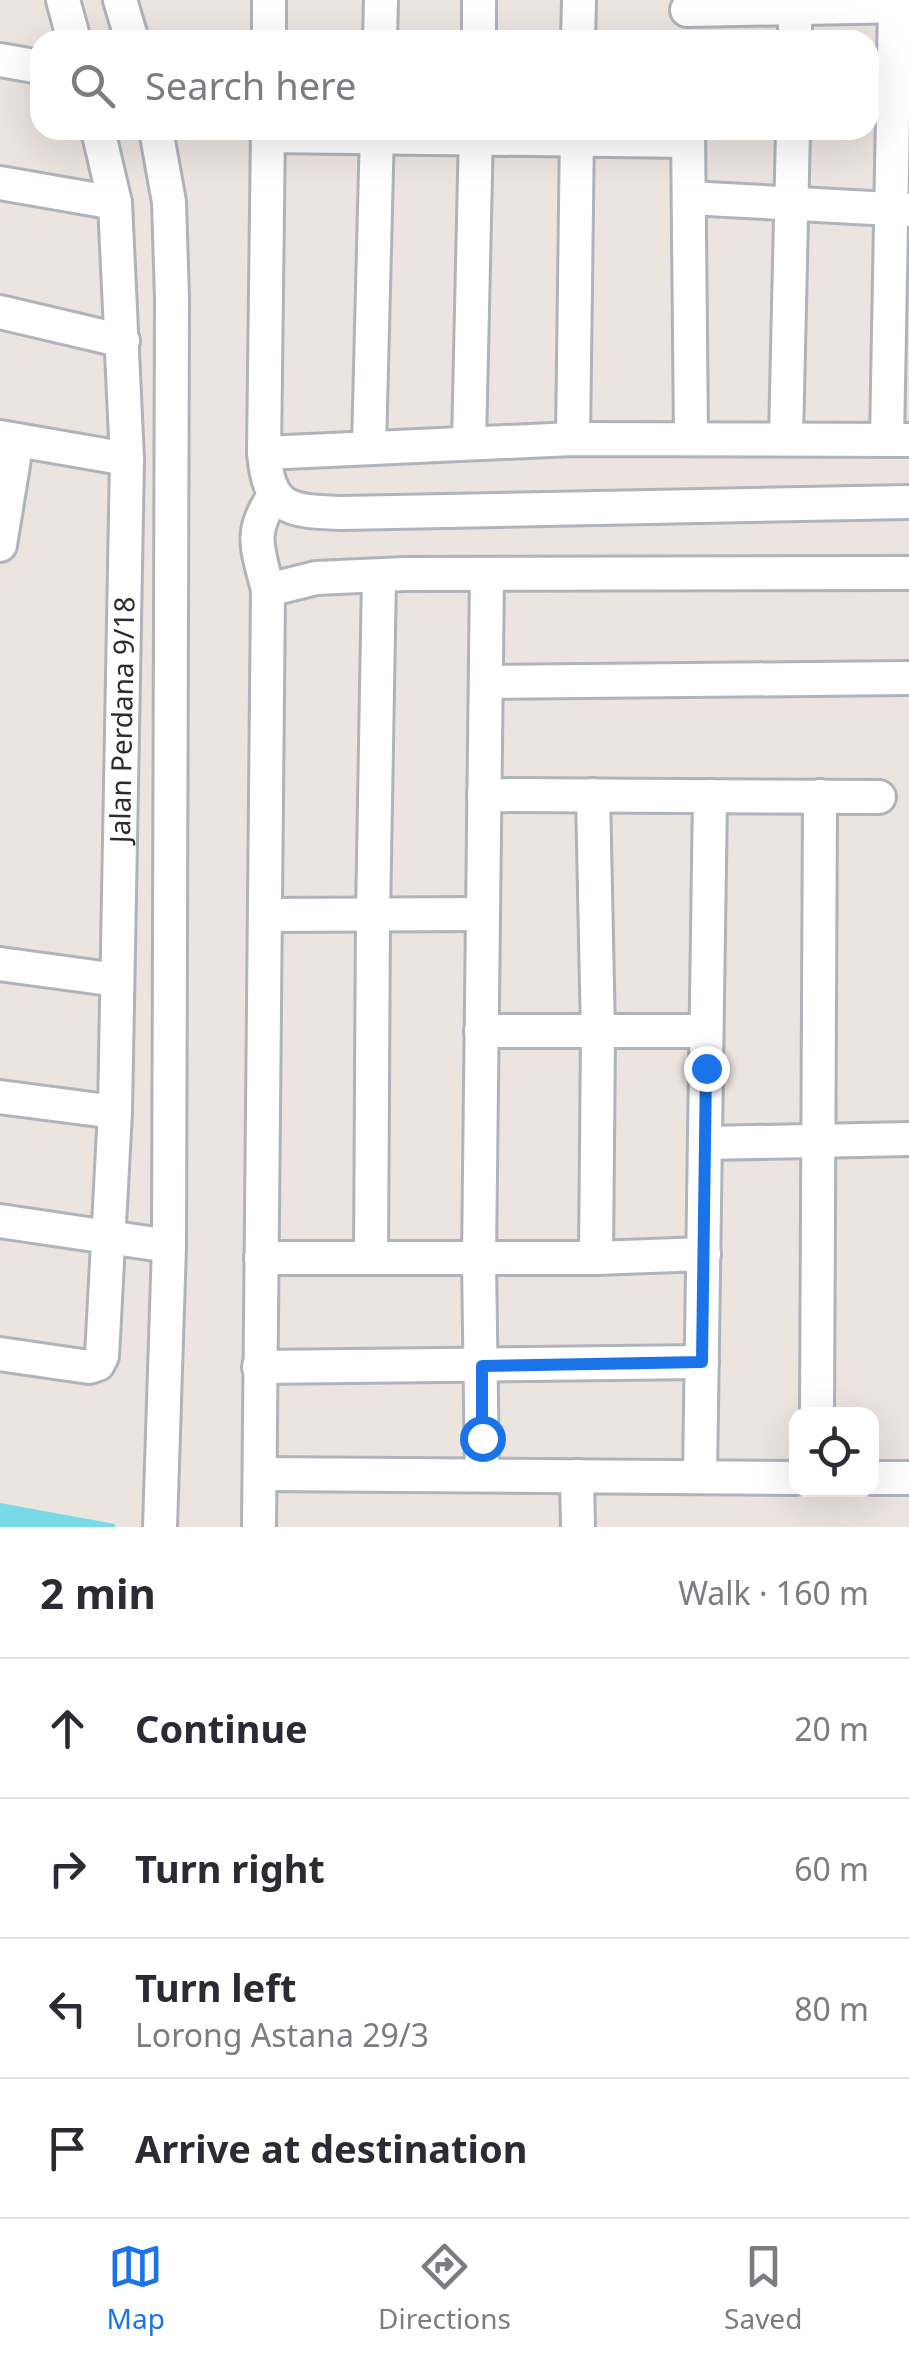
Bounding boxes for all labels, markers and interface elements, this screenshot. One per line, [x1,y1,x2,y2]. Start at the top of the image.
search box [30,30,879,140]
icon: search [65,58,120,113]
text: Search here [145,59,356,111]
street label: Jalan Perdana 9/18 [100,596,142,846]
route end [684,1046,730,1092]
map controls [789,1407,879,1497]
button: locate [789,1407,879,1497]
route start [460,1416,506,1462]
text: 2 min [40,1564,156,1621]
text: Walk · 160 m [678,1571,869,1614]
icon: ahead [40,1701,95,1756]
text: Continue [135,1702,308,1754]
text: 20 m [794,1707,869,1750]
icon: right [40,1841,95,1896]
text: Turn right [135,1842,325,1894]
text: 60 m [794,1847,869,1890]
text: Turn left [135,1961,297,2013]
icon: left [40,1981,95,2036]
text: 80 m [794,1987,869,2030]
text: Lorong Astana 29/3 [135,2013,429,2056]
icon: arrive [40,2121,95,2176]
text: Arrive at destination [135,2122,527,2174]
tab: Map [107,2239,165,2337]
tab: Directions [378,2239,511,2337]
tab: Saved [724,2239,802,2337]

